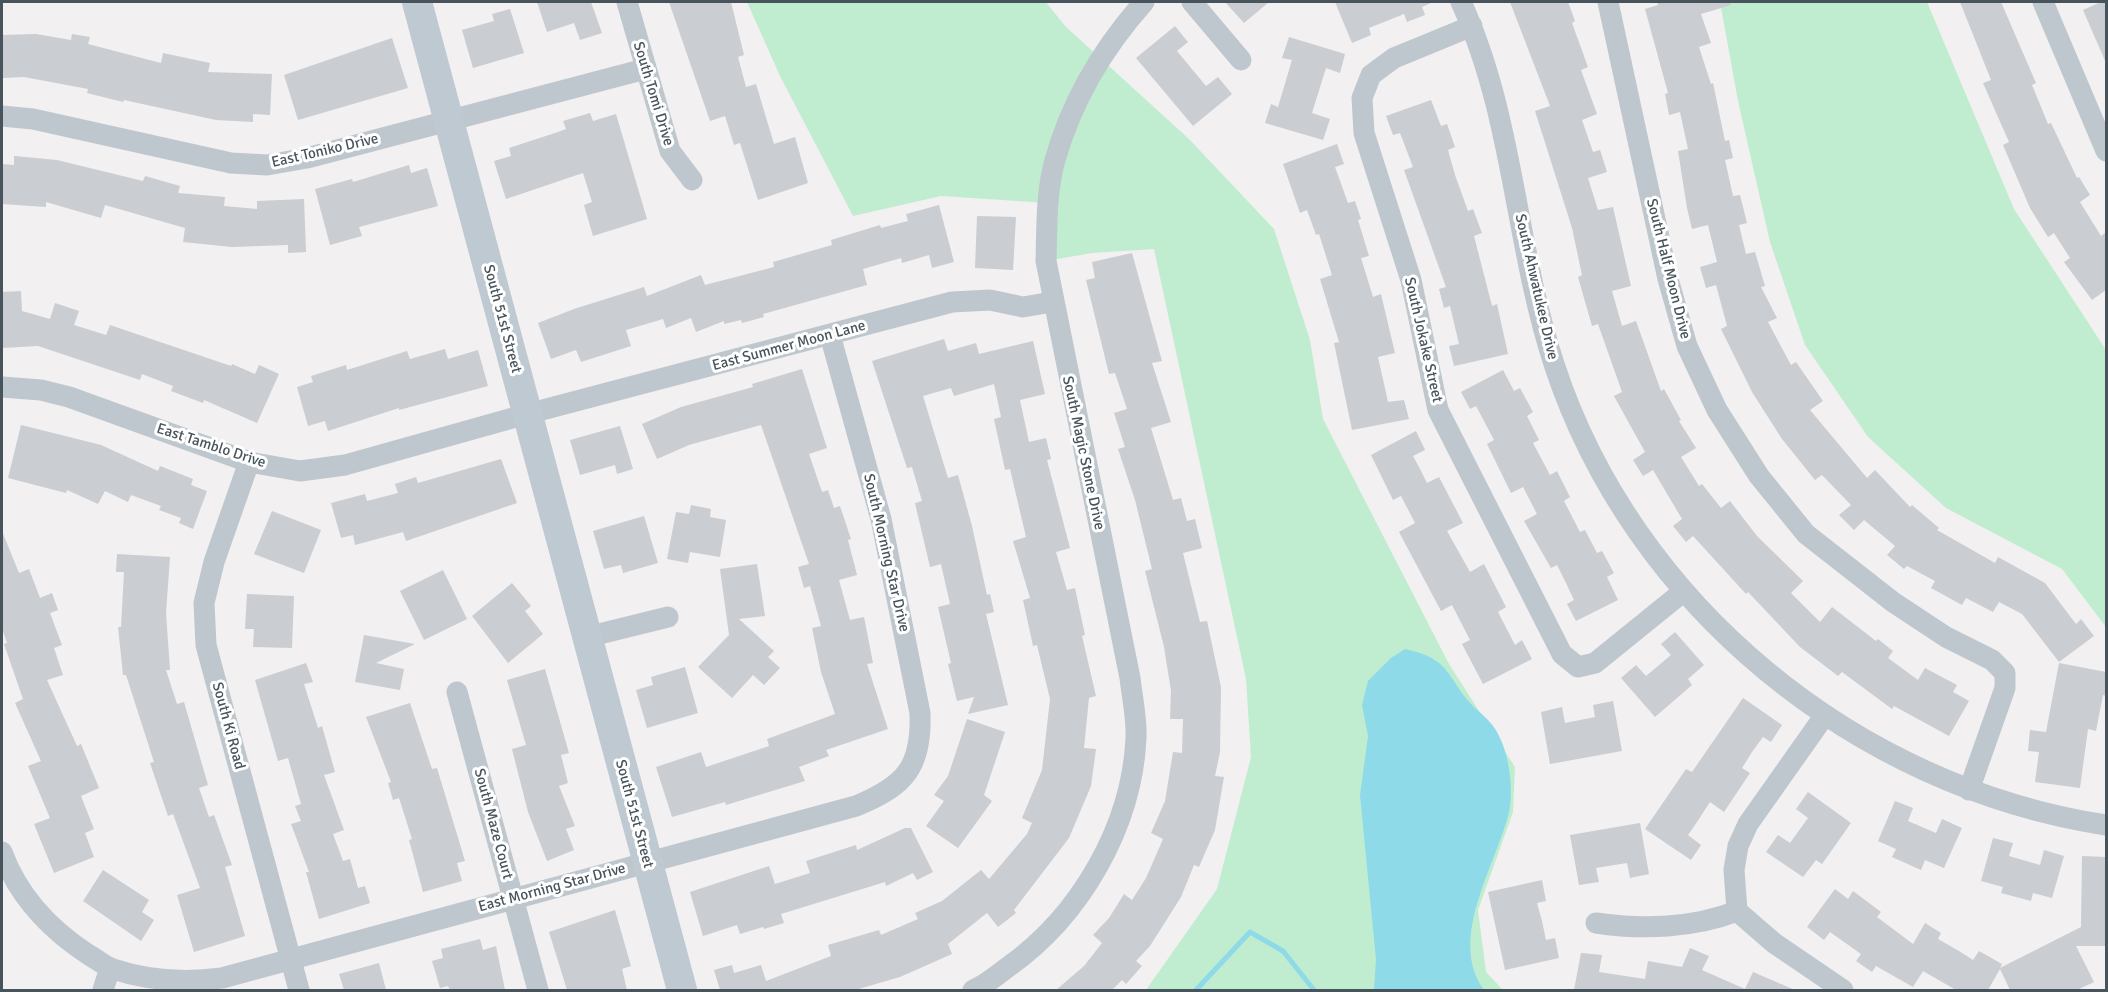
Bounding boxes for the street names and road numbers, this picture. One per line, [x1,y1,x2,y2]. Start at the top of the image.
street label: South Tomi Drive [629,40,677,148]
street label: East Toniko Drive [270,130,380,172]
street label: South Half Moon Drive [1642,197,1694,341]
street label: South Ahwatukee Drive [1510,212,1562,362]
street label: South 51st Street [479,263,525,375]
street label: South Jokake Street [1400,276,1446,404]
street label: East Summer Moon Lane [710,317,868,375]
street label: South Magic Stone Drive [1058,374,1108,532]
street label: East Tamblo Drive [154,420,268,472]
street label: South Morning Star Drive [859,472,913,634]
street label: South Ki Road [208,680,248,772]
street label: South 51st Street [611,758,657,870]
street label: South Maze Court [470,767,516,881]
street label: East Morning Star Drive [476,860,628,916]

